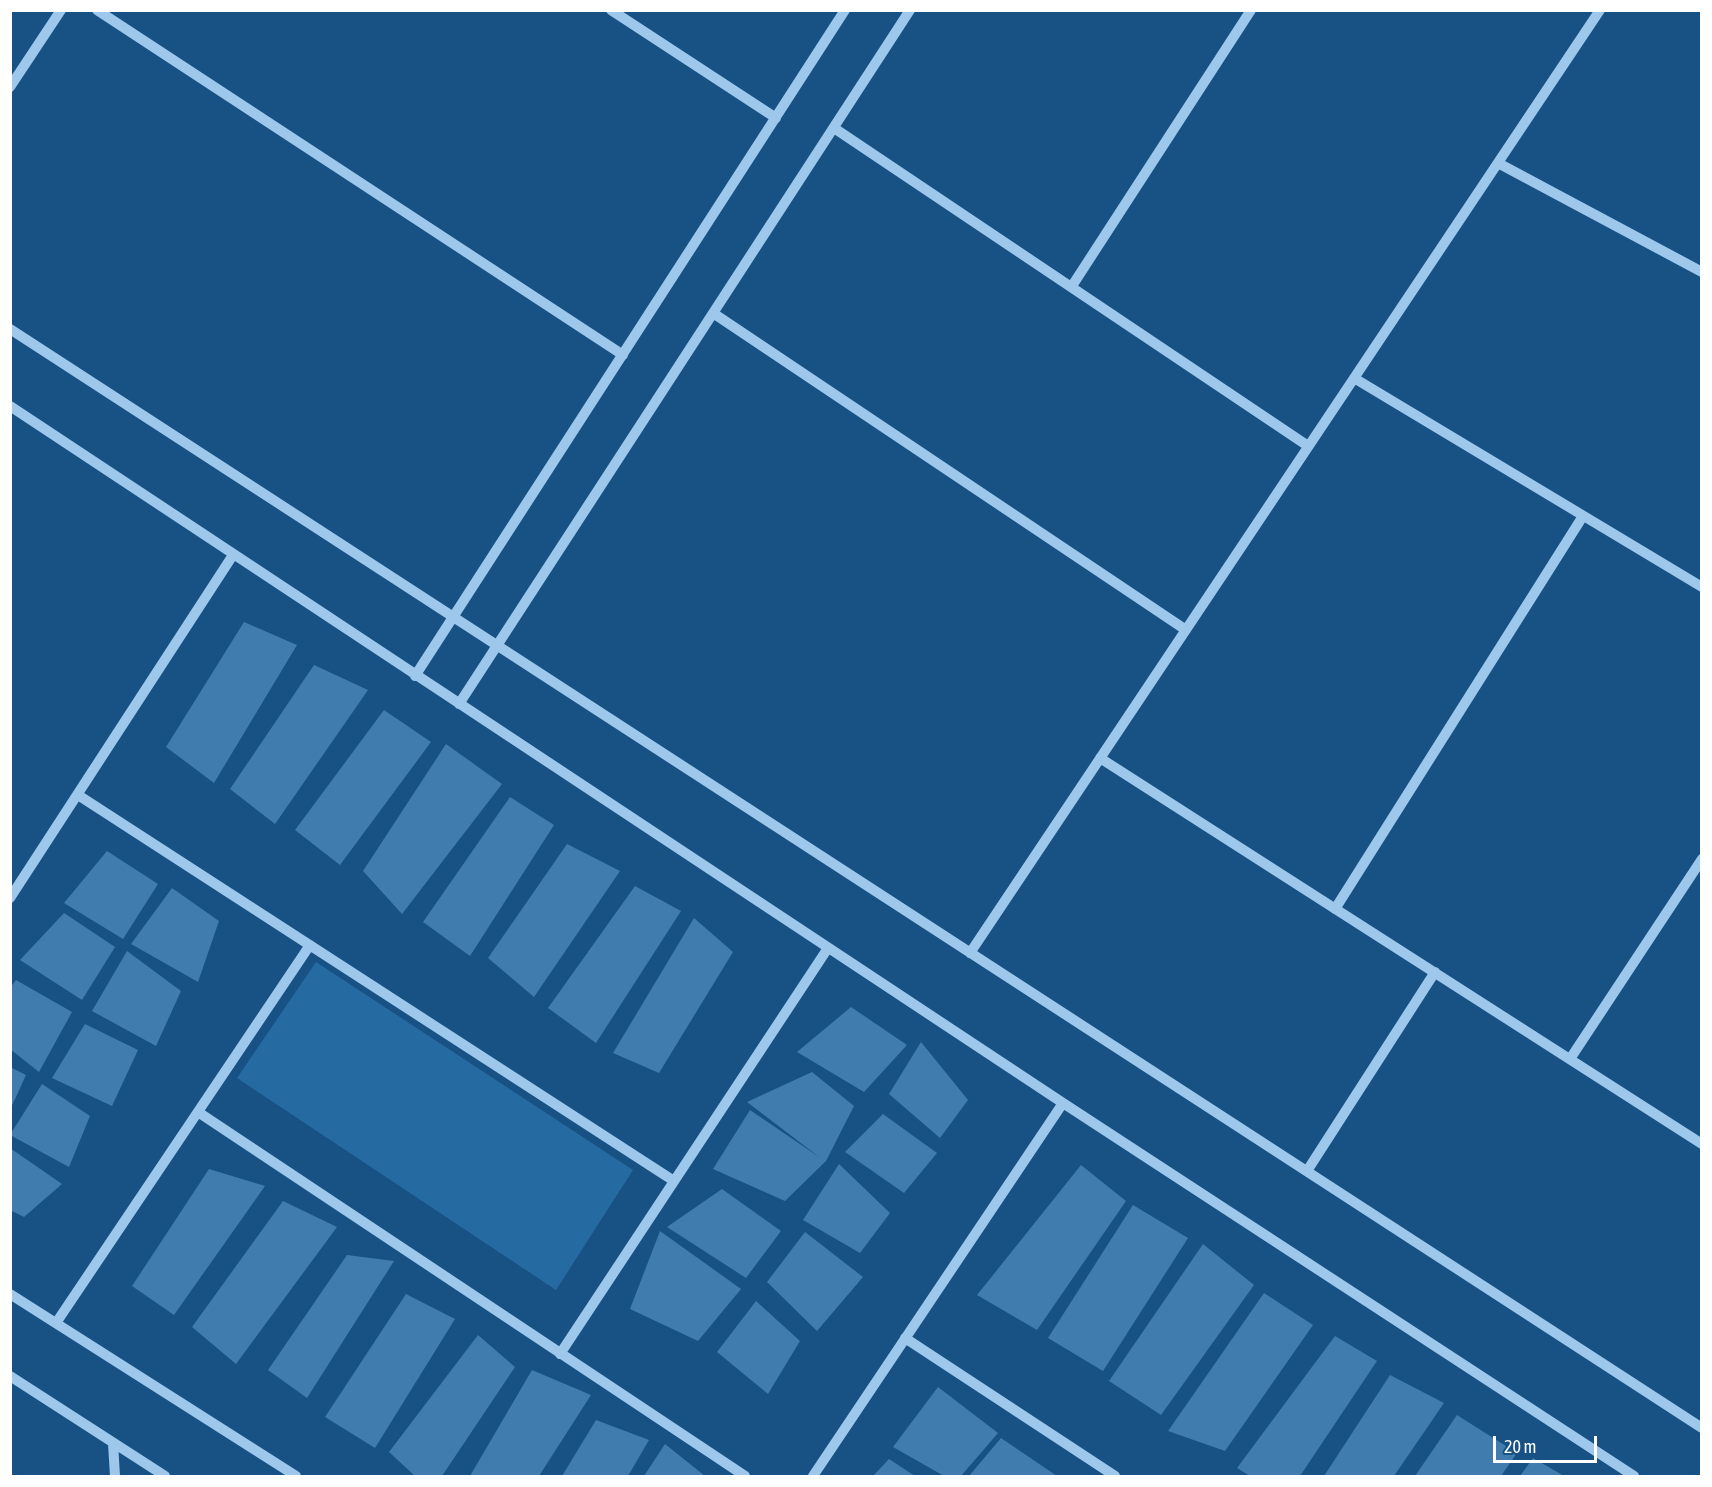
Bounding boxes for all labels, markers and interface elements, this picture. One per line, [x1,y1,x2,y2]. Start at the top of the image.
scale bar [1496,1424,1600,1462]
text: 20 m [1504,1436,1536,1457]

